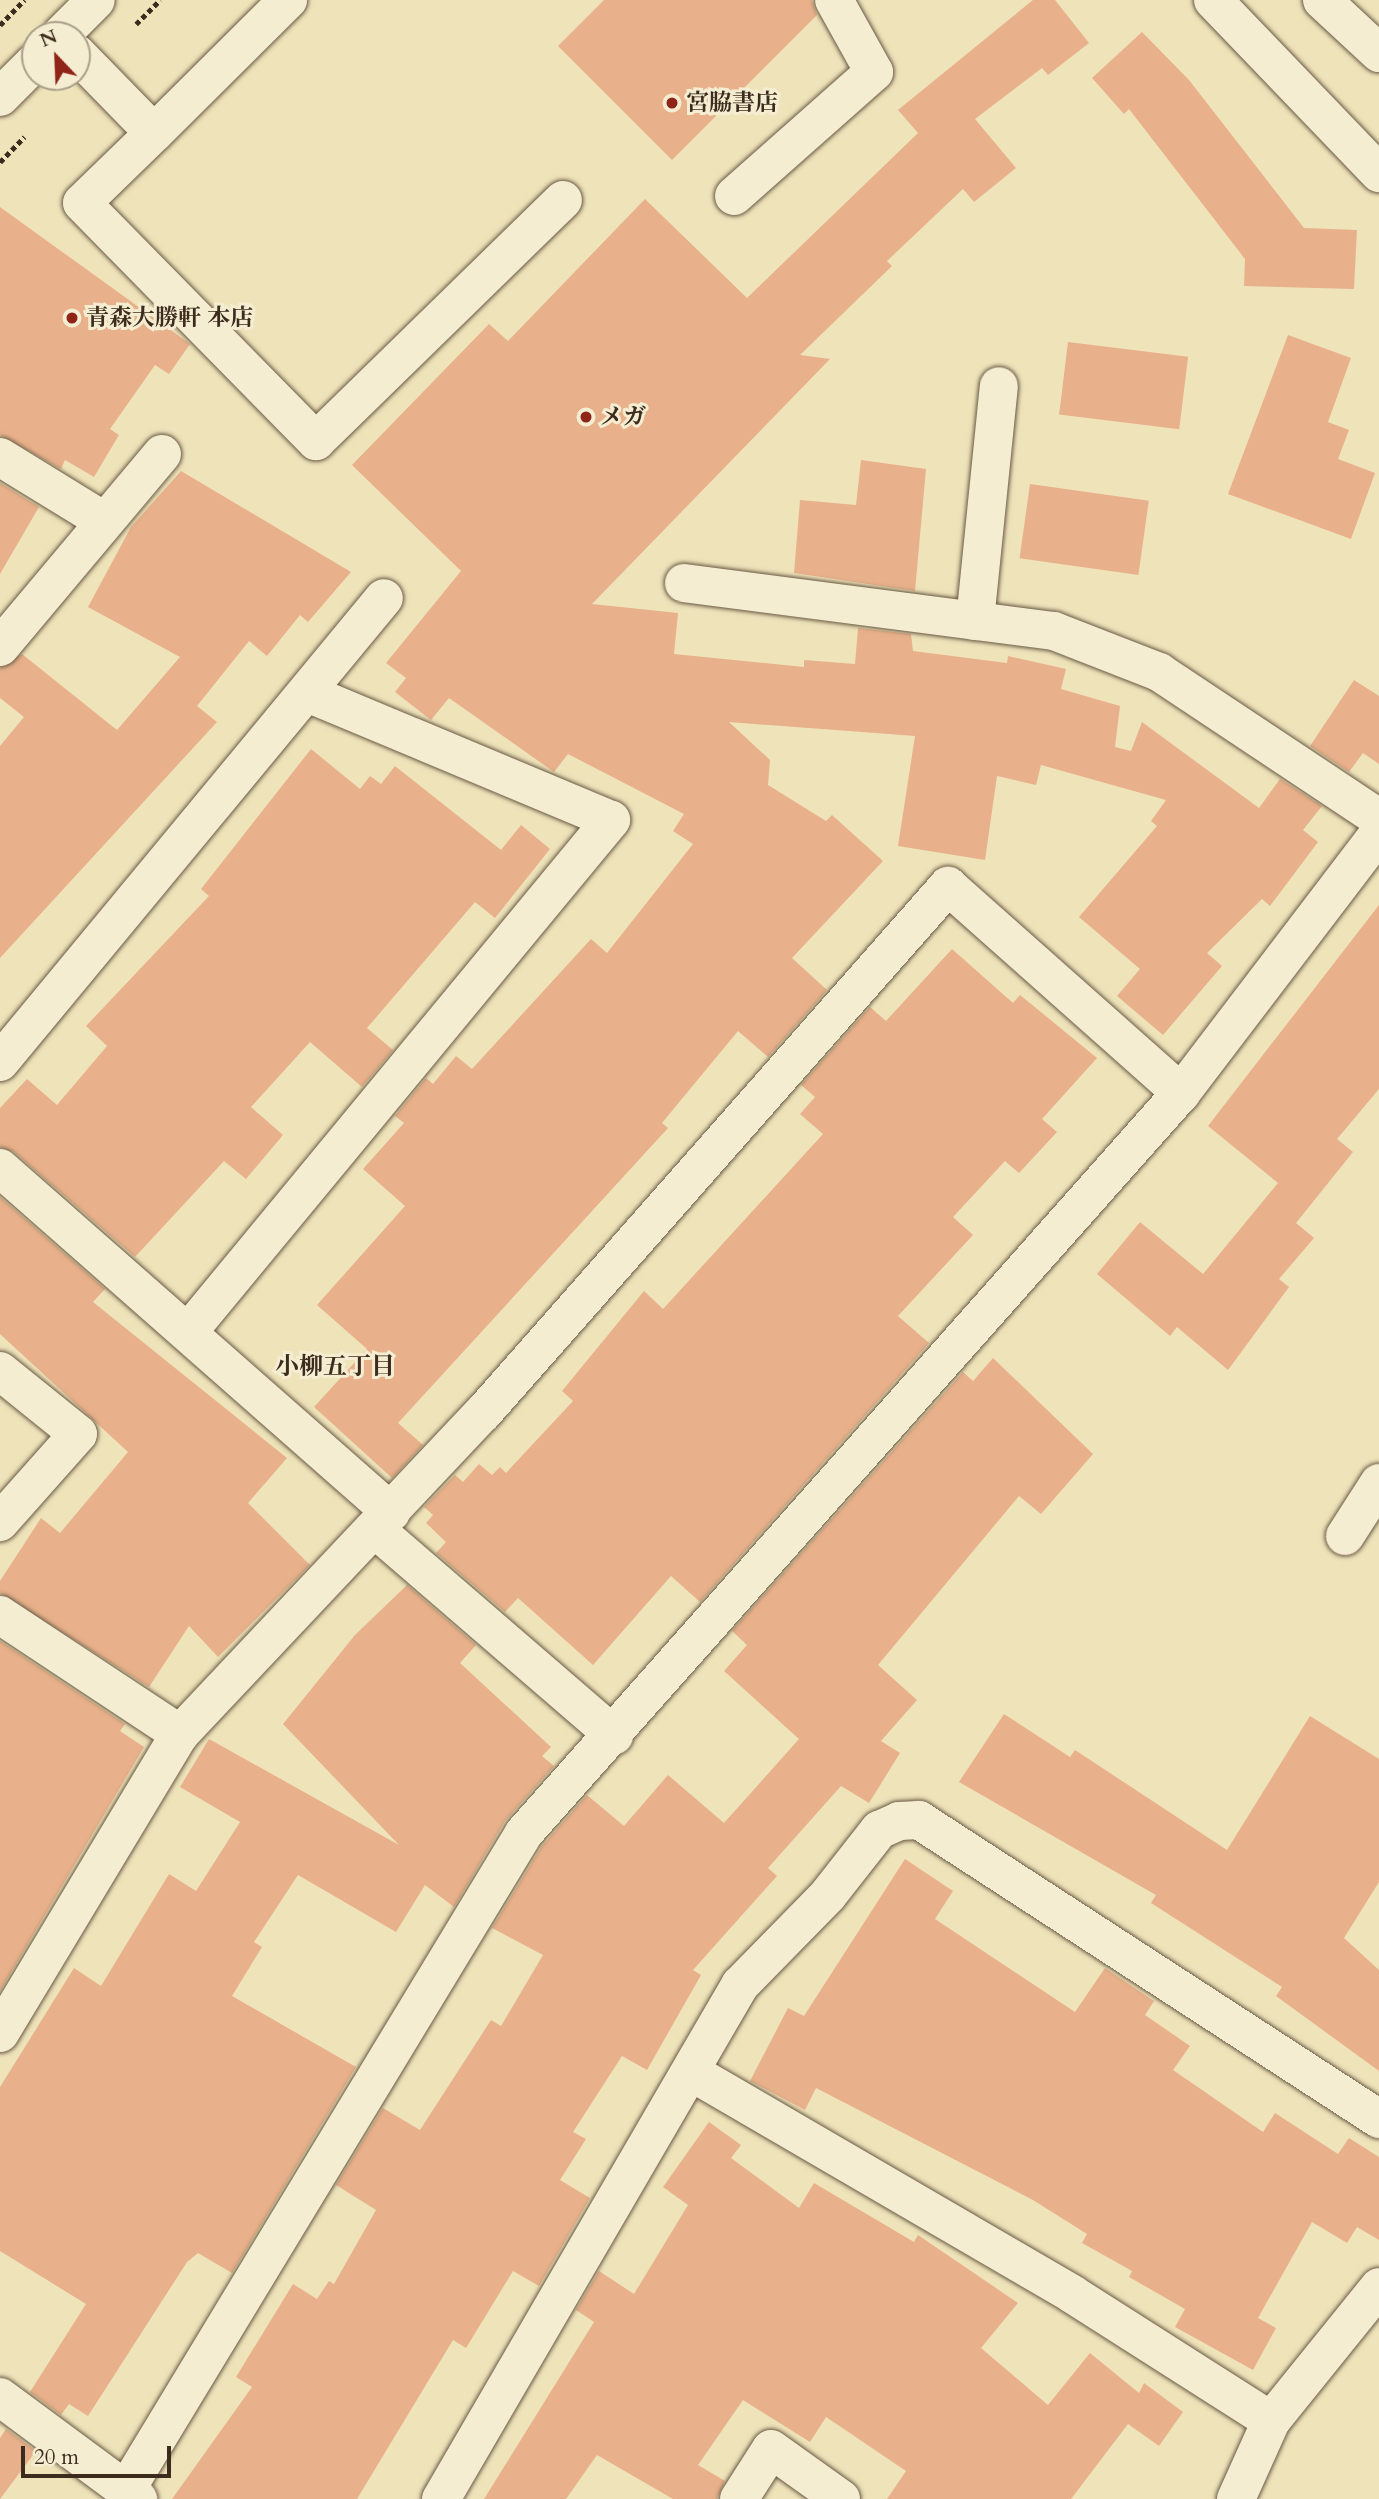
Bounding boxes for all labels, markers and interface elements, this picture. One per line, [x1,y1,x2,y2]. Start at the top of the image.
north arrow [21,21,91,91]
text: N [36,23,61,54]
place label: 宮脇書店 [686,89,778,117]
marker: 宮脇書店 [664,95,680,111]
place label: 青森大勝軒 本店 [86,304,253,332]
marker: 青森大勝軒 本店 [64,310,80,326]
place label: メガ [600,403,646,431]
marker: メガ [578,409,594,425]
district label: 小柳五丁目 [275,1353,395,1381]
scale bar [24,2432,175,2476]
text: 20 m [34,2443,79,2472]

